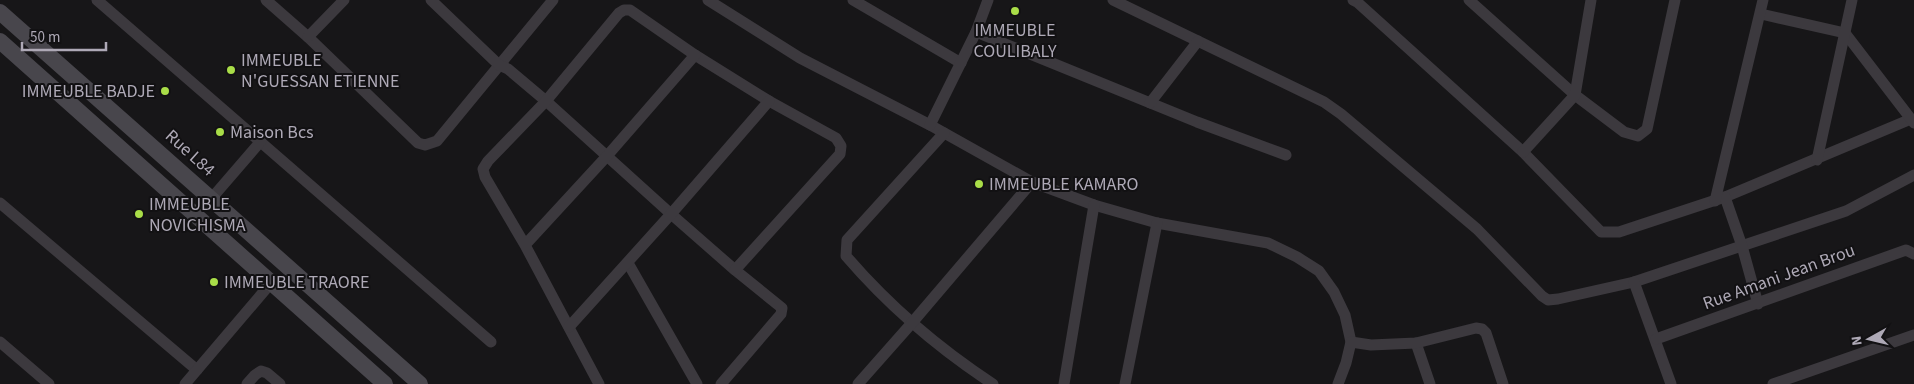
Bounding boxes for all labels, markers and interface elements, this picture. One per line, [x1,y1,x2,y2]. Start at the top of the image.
marker: IMMEUBLE COULIBALY [1009,5,1021,17]
place label: IMMEUBLE COULIBALY [973,18,1057,64]
scale bar [22,20,106,52]
text: 50 m [30,27,60,48]
place label: IMMEUBLE N'GUESSAN ETIENNE [241,48,399,94]
marker: IMMEUBLE N'GUESSAN ETIENNE [225,64,237,76]
place label: IMMEUBLE BADJE [22,79,155,104]
marker: IMMEUBLE BADJE [159,85,171,97]
place label: Maison Bcs [230,120,314,145]
street label: Rue L84 [160,124,220,182]
marker: Maison Bcs [214,126,226,138]
place label: IMMEUBLE KAMARO [989,172,1139,197]
marker: IMMEUBLE KAMARO [973,178,985,190]
place label: IMMEUBLE NOVICHISMA [149,192,246,238]
marker: IMMEUBLE NOVICHISMA [133,208,145,220]
street label: Rue Amani Jean Brou [1699,238,1859,316]
place label: IMMEUBLE TRAORE [224,270,370,295]
marker: IMMEUBLE TRAORE [208,276,220,288]
north arrow [1844,314,1894,364]
text: N [1847,335,1868,347]

